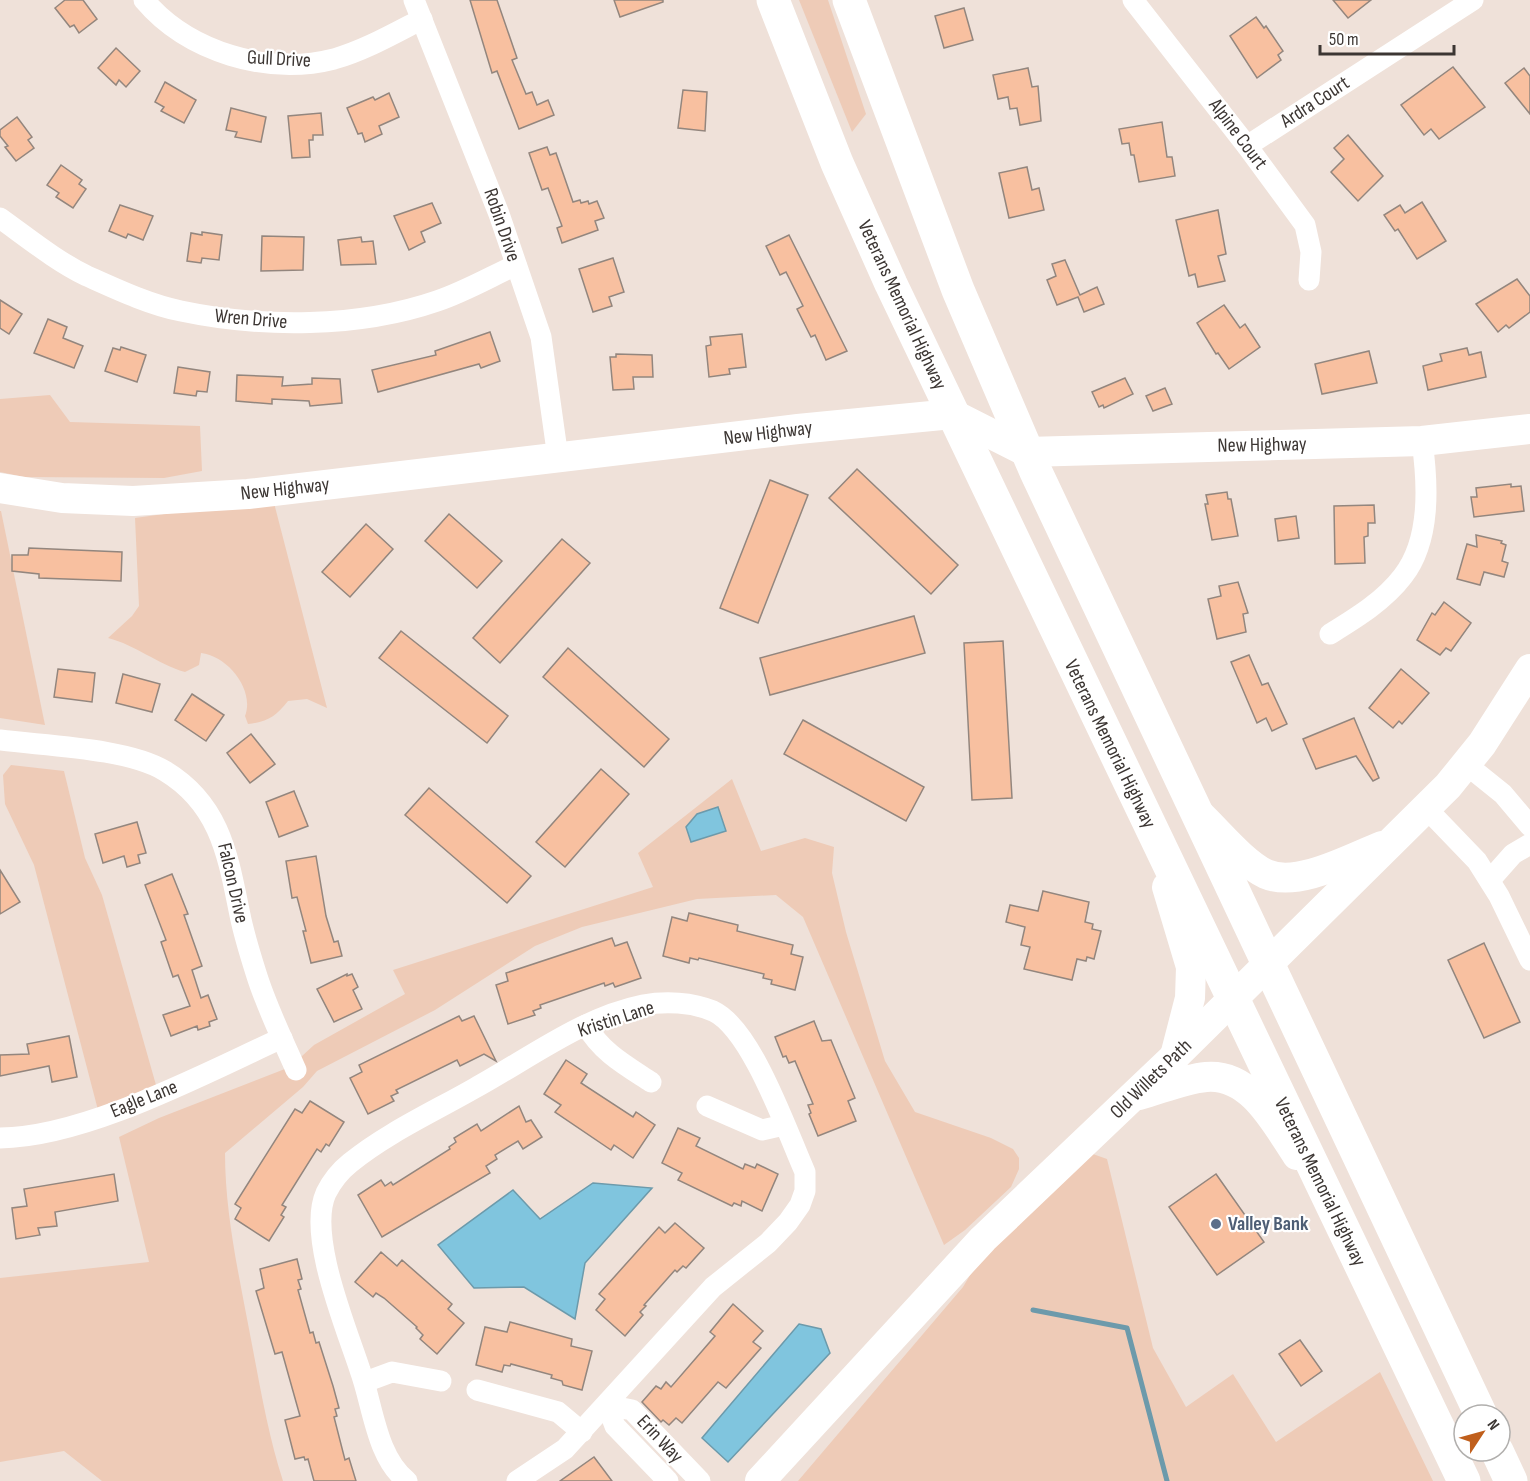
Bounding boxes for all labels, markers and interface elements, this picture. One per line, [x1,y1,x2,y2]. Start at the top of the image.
scale bar [1320,18,1454,56]
text: 50 m [1329,29,1359,50]
street label: Gull Drive [246,45,312,73]
street label: Ardra Court [1275,71,1354,134]
street label: Alpine Court [1203,93,1272,174]
street label: Robin Drive [478,185,526,265]
street label: Veterans Memorial Highway [852,216,952,394]
street label: Wren Drive [214,304,288,334]
street label: New Highway [722,416,814,450]
street label: New Highway [1217,432,1307,458]
street label: New Highway [239,472,331,506]
street label: Veterans Memorial Highway [1059,656,1161,832]
street label: Falcon Drive [212,841,254,925]
street label: Kristin Lane [575,995,657,1043]
street label: Old Willets Path [1105,1034,1197,1124]
street label: Eagle Lane [107,1075,181,1123]
street label: Veterans Memorial Highway [1269,1094,1371,1270]
place label: Valley Bank [1228,1212,1309,1236]
marker: Valley Bank [1209,1217,1223,1231]
north arrow [1452,1403,1512,1463]
street label: Erin Way [632,1410,688,1468]
text: N [1483,1416,1503,1434]

